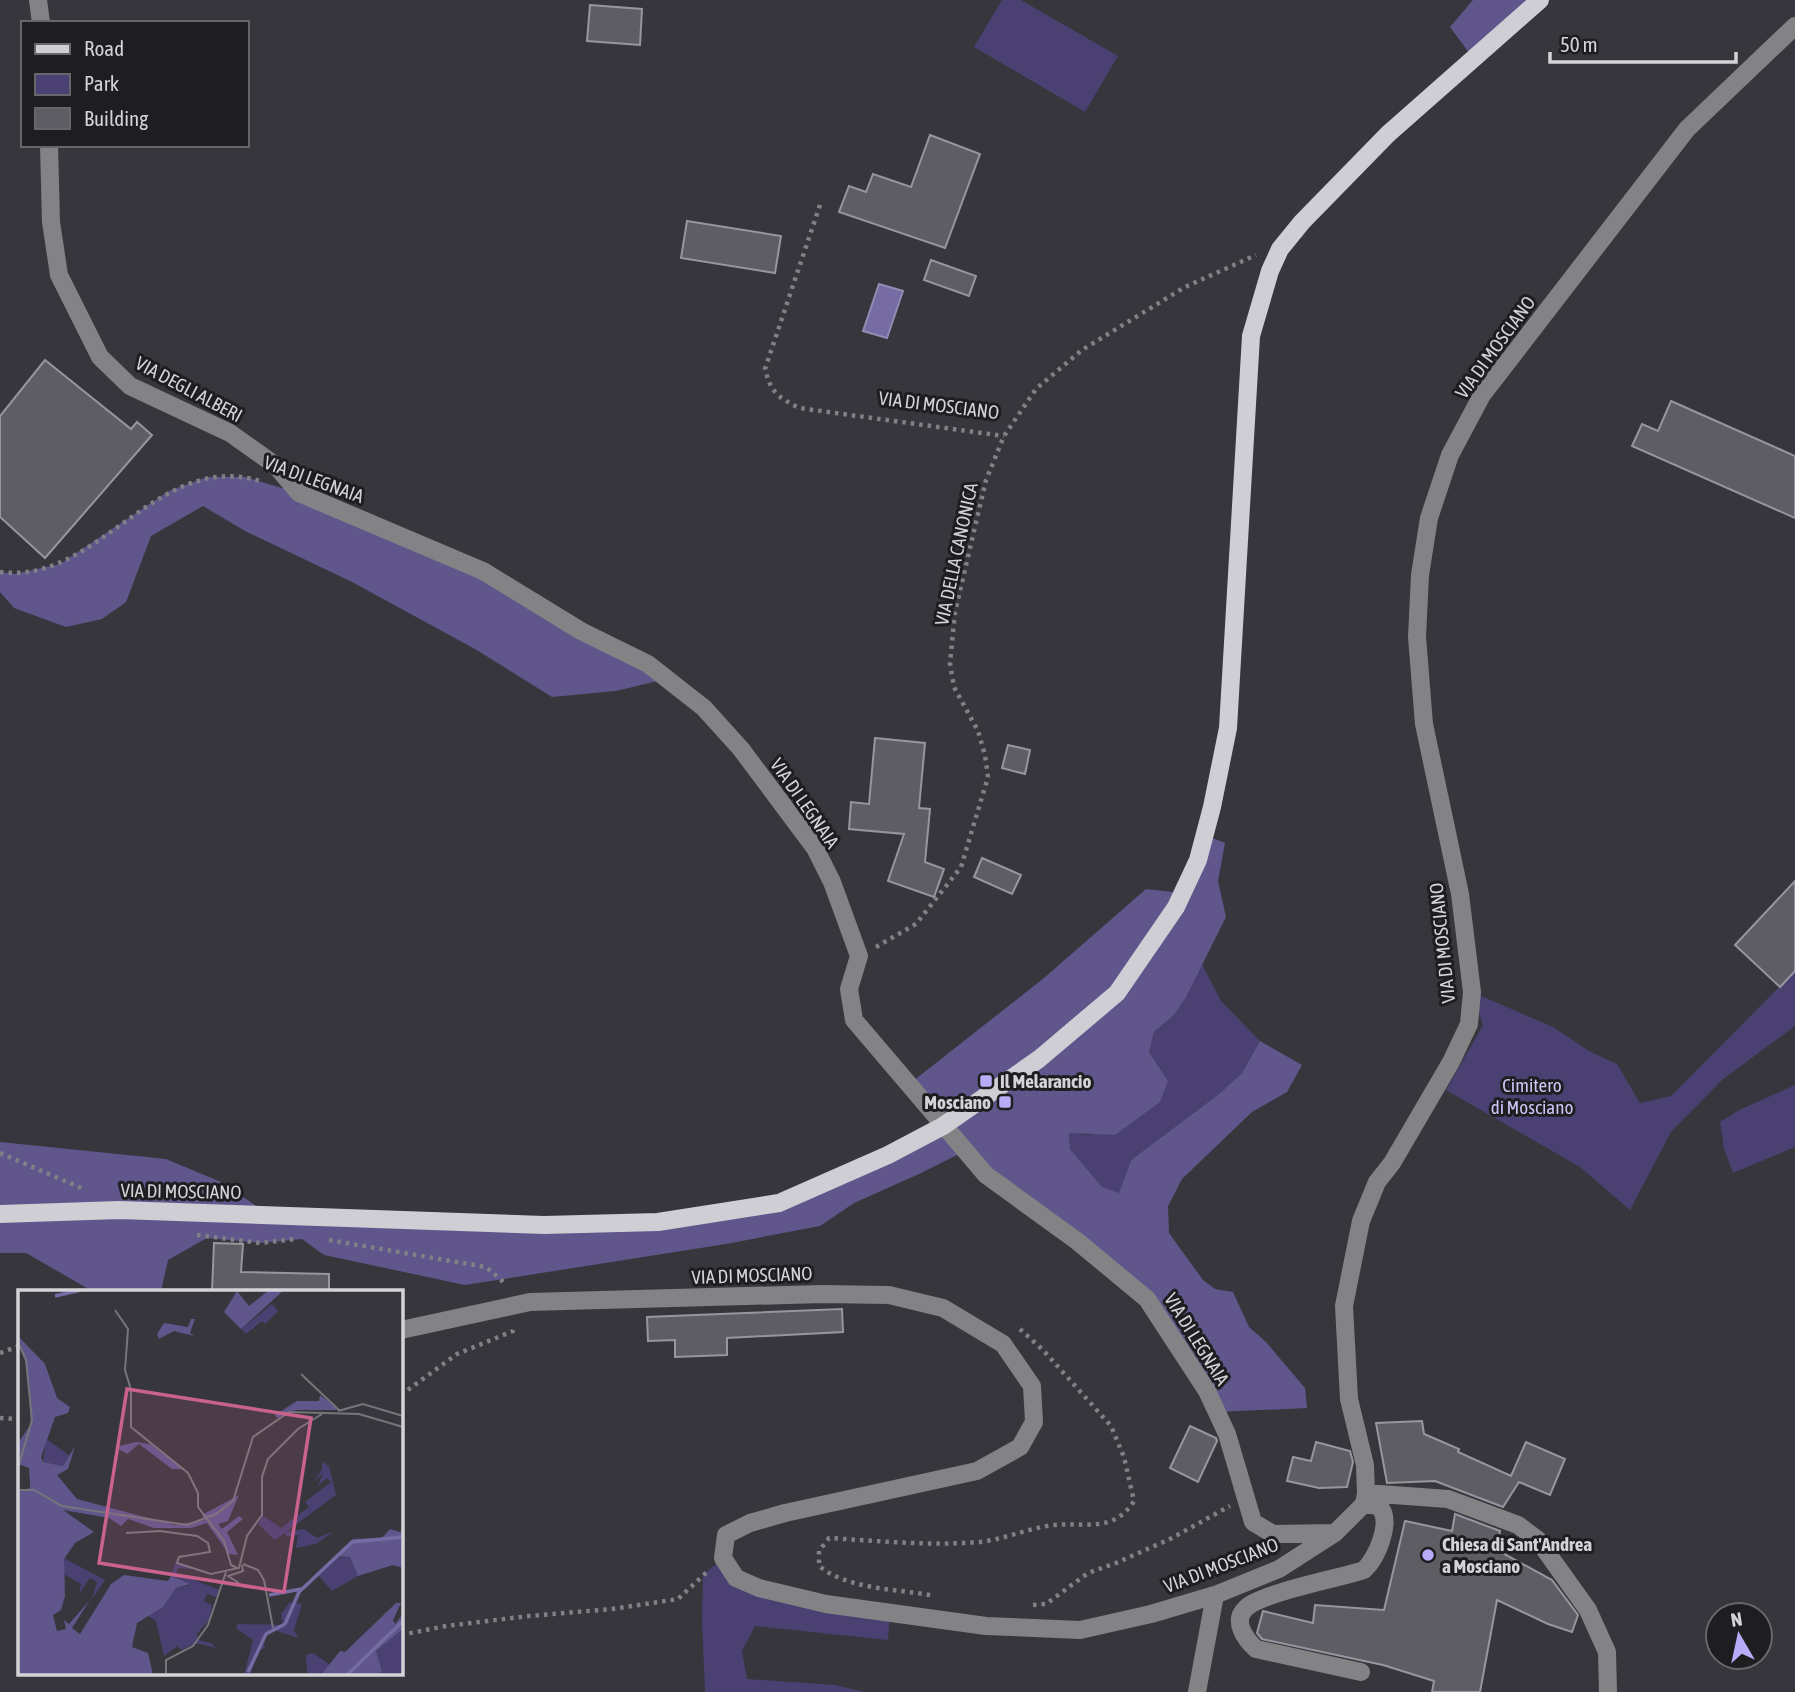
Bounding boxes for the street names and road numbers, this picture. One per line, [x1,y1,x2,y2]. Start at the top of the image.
street label: VIA DI MOSCIANO [1451,292,1539,402]
street label: VIA DEGLI ALBERI [132,352,246,426]
street label: VIA DI MOSCIANO [878,387,1000,423]
street label: VIA DI LEGNAIA [261,451,367,507]
street label: VIA DELLA CANONICA [930,480,982,627]
street label: VIA DI LEGNAIA [766,754,844,853]
street label: VIA DI MOSCIANO [1425,882,1459,1004]
street label: VIA DI MOSCIANO [120,1179,242,1203]
street label: VIA DI MOSCIANO [691,1262,813,1288]
street label: VIA DI LEGNAIA [1160,1289,1234,1390]
street label: VIA DI MOSCIANO [1161,1533,1281,1597]

